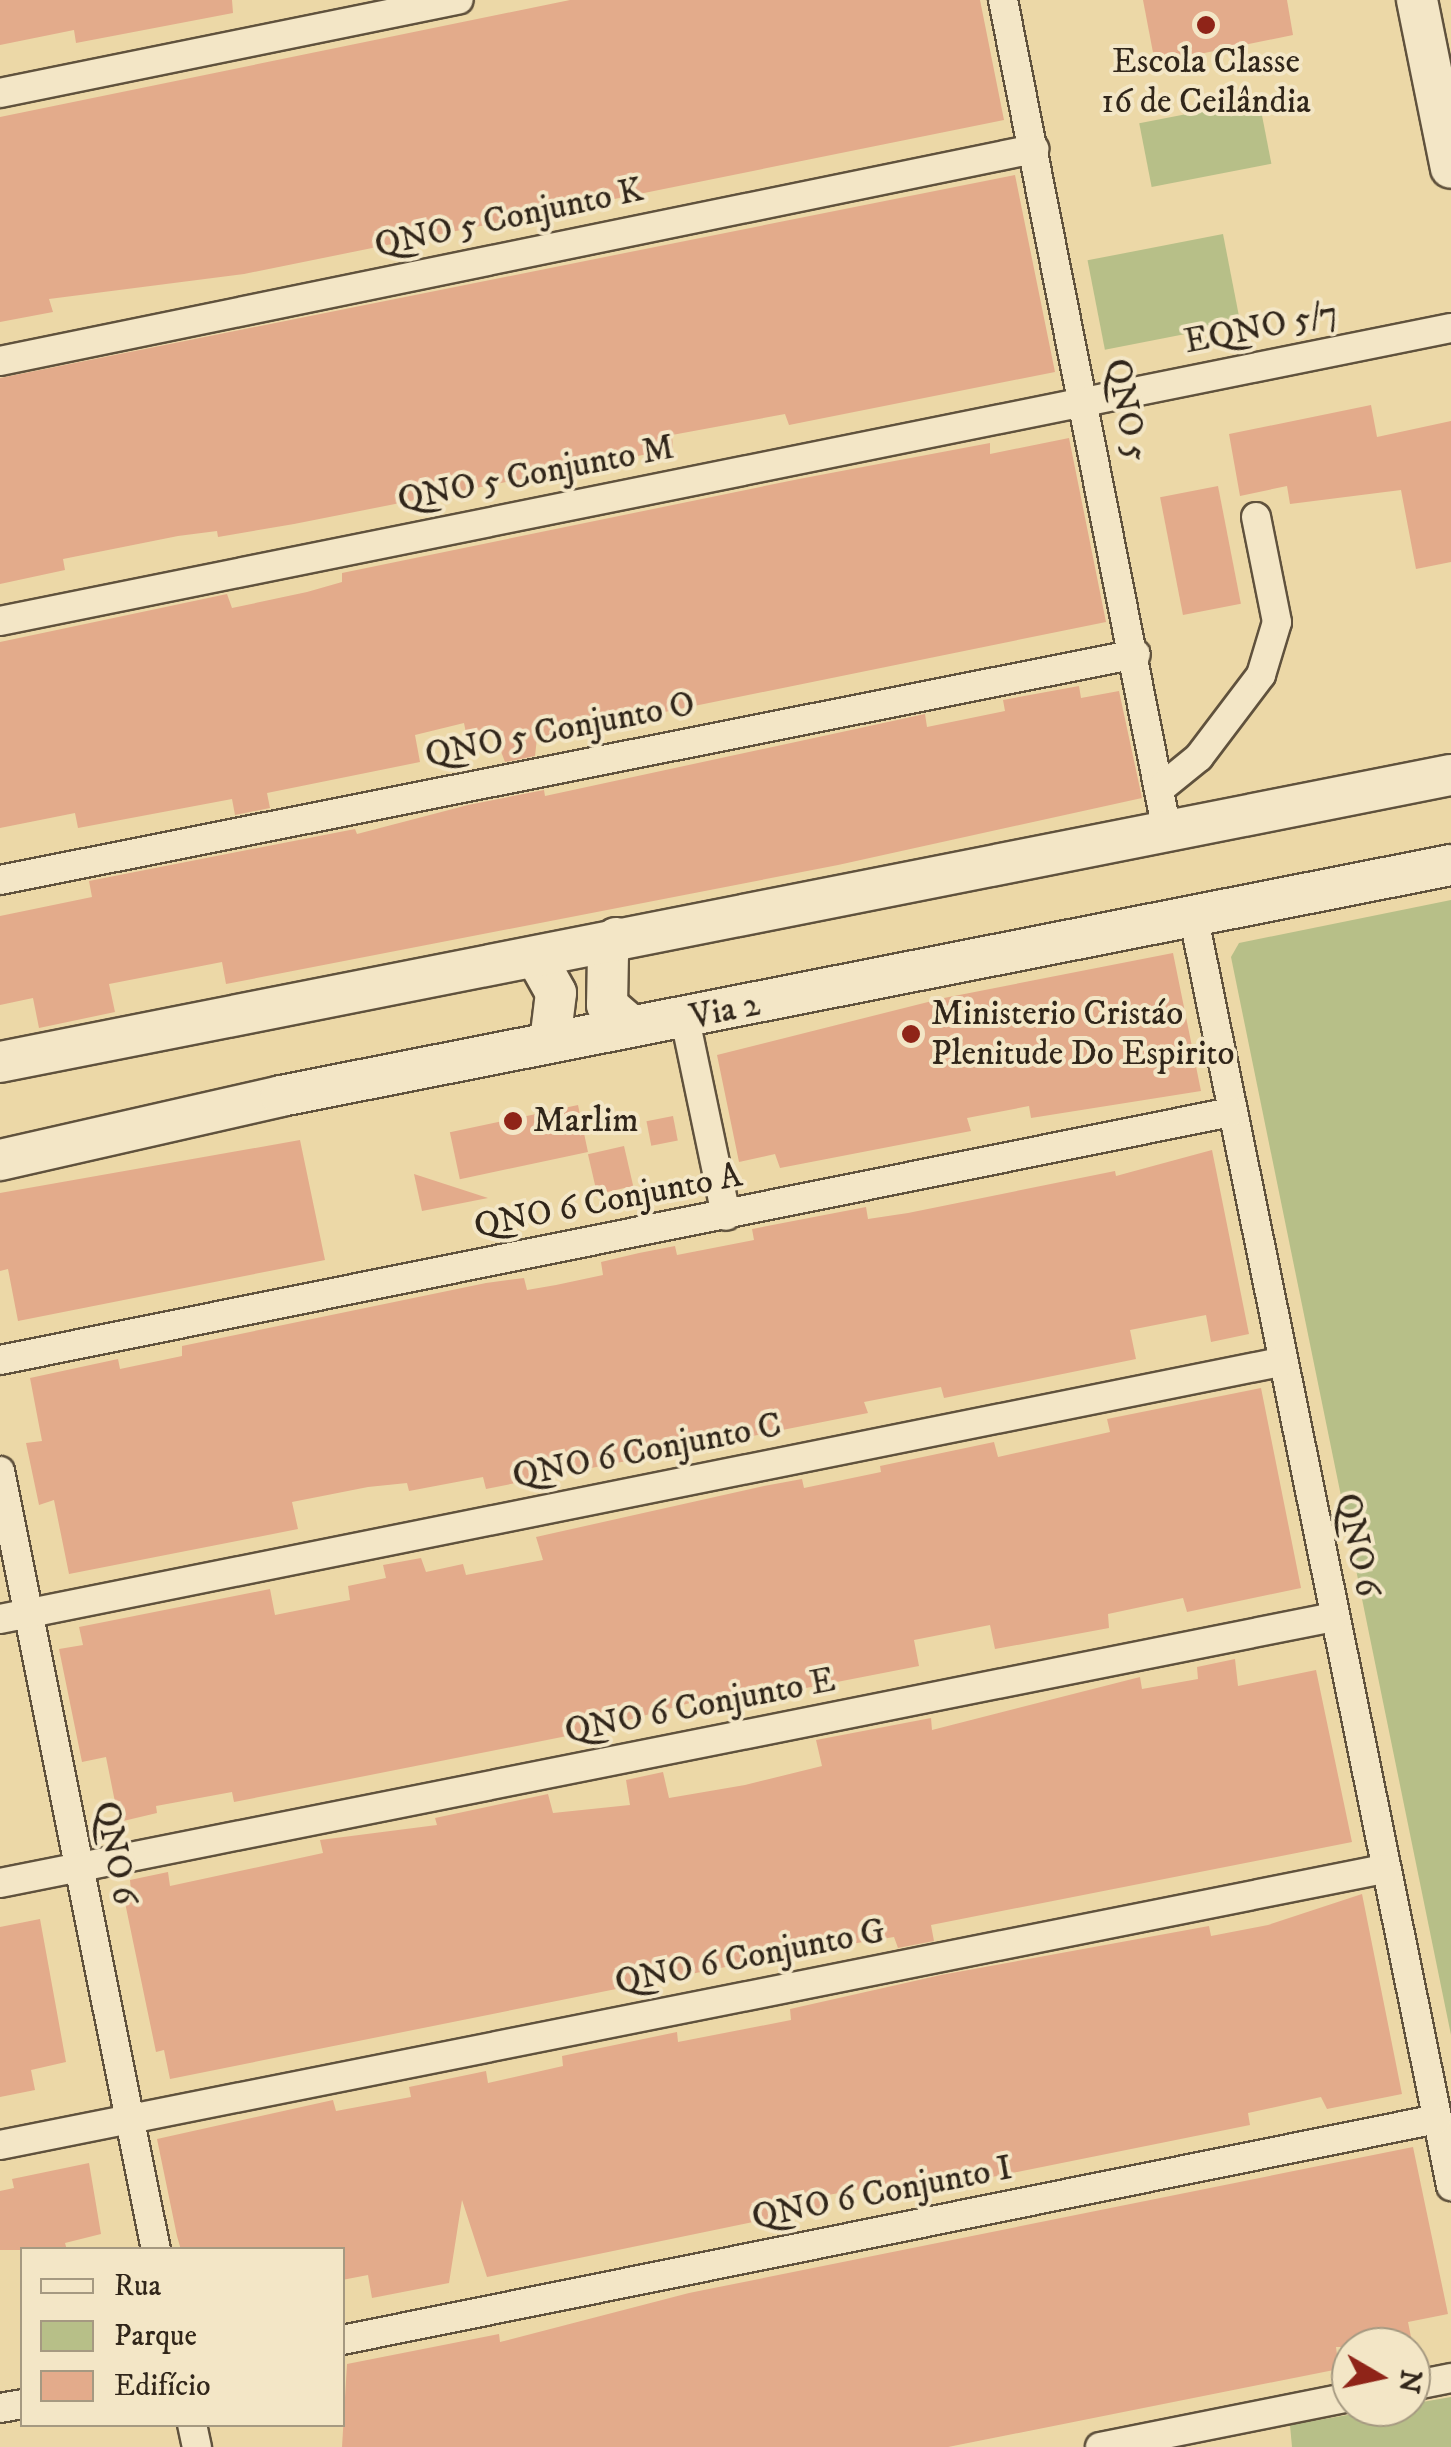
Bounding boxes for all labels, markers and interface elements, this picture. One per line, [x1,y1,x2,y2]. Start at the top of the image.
marker: Escola Classe 16 de Ceilândia [1195,14,1217,36]
place label: Escola Classe 16 de Ceilândia [1101,41,1311,123]
street label: QNO 5 Conjunto K [371,169,647,267]
street label: EQNO 5/7 [1181,293,1341,363]
street label: QNO 5 [1096,355,1156,465]
street label: QNO 5 Conjunto M [394,427,678,521]
street label: QNO 5 Conjunto O [422,683,698,777]
street label: Via 2 [686,984,764,1038]
place label: Ministerio Cristáo Plenitude Do Espirito [931,993,1235,1075]
marker: Ministerio Cristáo Plenitude Do Espirito [900,1023,922,1045]
place label: Marlim [533,1100,639,1142]
marker: Marlim [502,1110,524,1132]
street label: QNO 6 Conjunto A [471,1154,745,1248]
street label: QNO 6 Conjunto C [509,1404,785,1498]
street label: QNO 6 [1326,1490,1388,1600]
street label: QNO 6 Conjunto E [561,1659,839,1753]
street label: QNO 6 [84,1798,146,1908]
street label: QNO 6 Conjunto G [611,1910,889,2004]
street label: QNO 6 Conjunto I [748,2147,1016,2239]
legend [20,2247,345,2427]
text: Rua [114,2268,161,2305]
text: Parque [114,2318,197,2355]
north arrow [1331,2327,1431,2427]
text: N [1390,2367,1428,2396]
text: Edifício [114,2368,210,2405]

